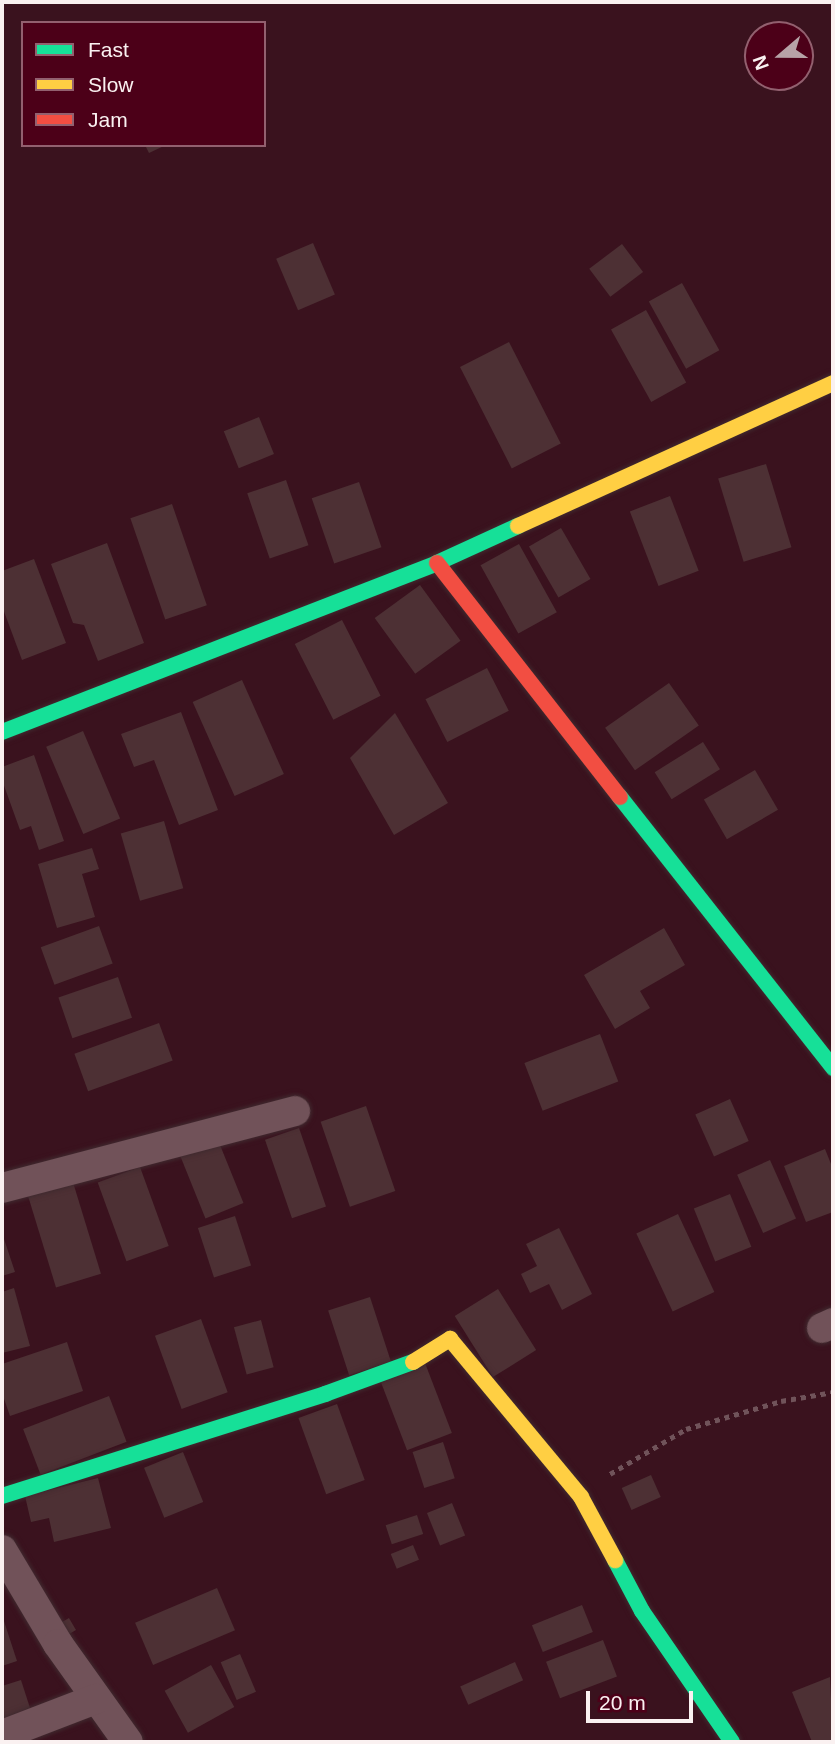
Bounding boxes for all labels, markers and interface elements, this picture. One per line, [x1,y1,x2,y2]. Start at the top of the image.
legend [21,21,266,147]
north arrow [744,21,814,91]
text: Fast [88,38,129,61]
text: N [748,53,773,73]
text: Slow [88,73,134,96]
text: Jam [88,108,128,131]
scale bar [590,1678,697,1722]
text: 20 m [599,1691,646,1714]

